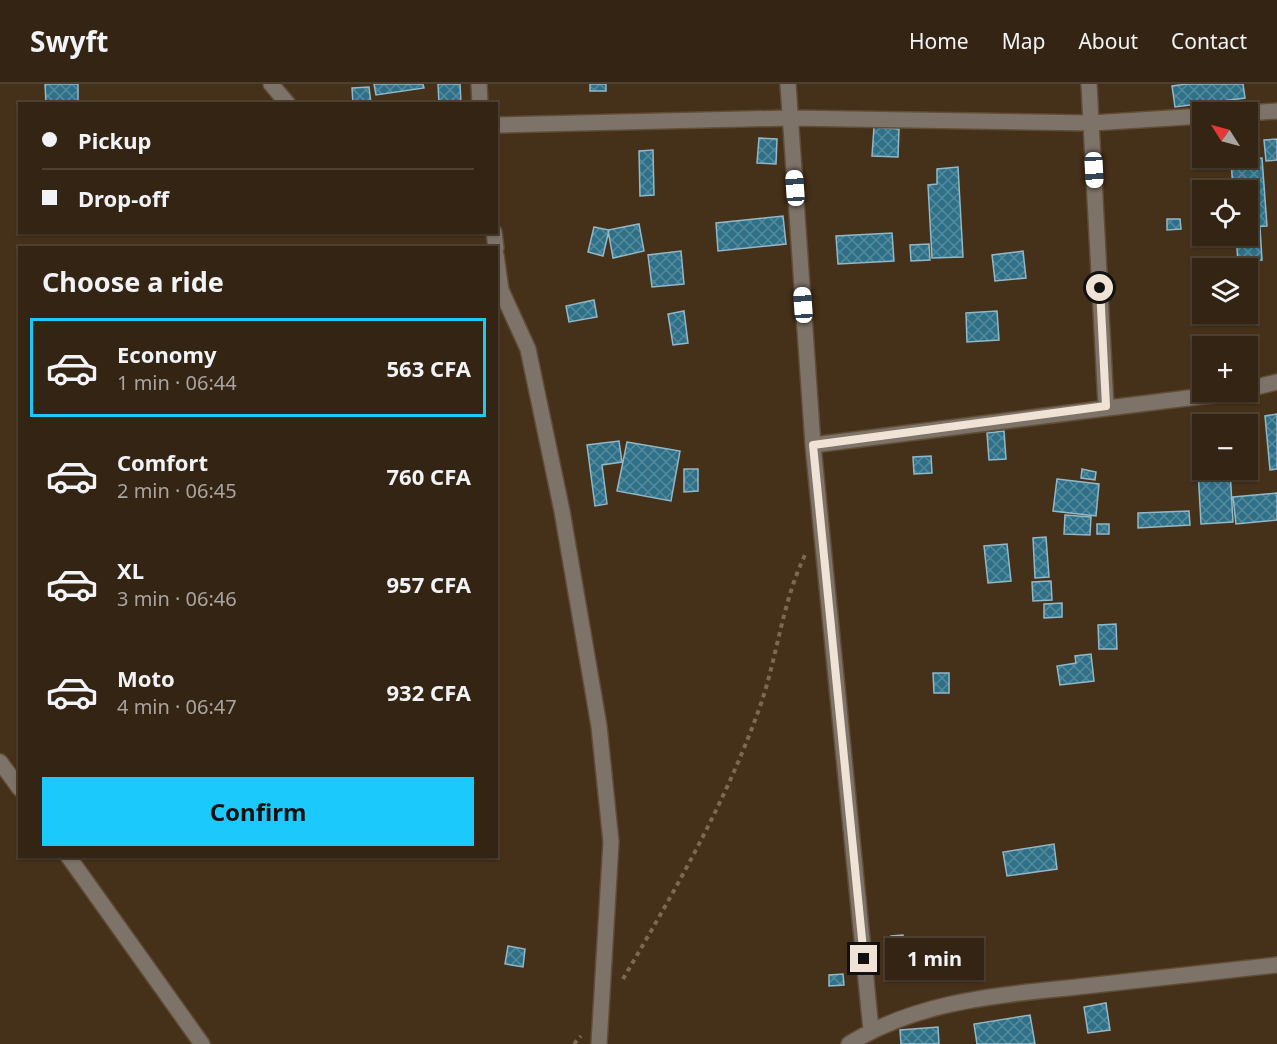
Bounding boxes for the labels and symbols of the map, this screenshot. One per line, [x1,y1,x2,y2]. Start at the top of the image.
north arrow [1192,102,1258,168]
car [1084,152,1104,188]
car [785,169,805,207]
route start [1086,274,1113,301]
car [793,286,813,324]
callout: 1 min [885,938,984,980]
route end [850,945,877,972]

